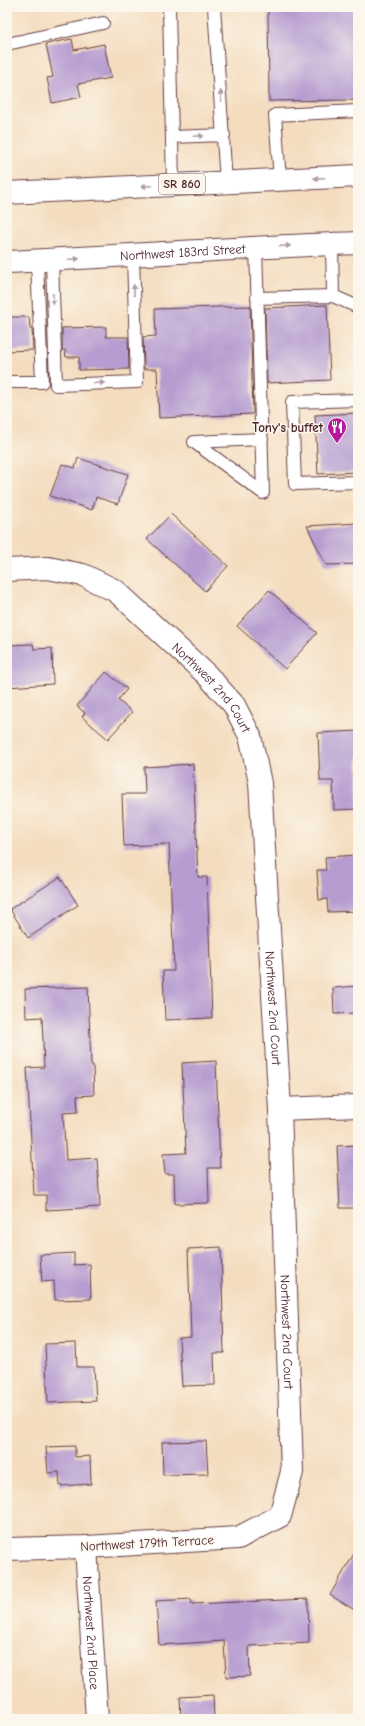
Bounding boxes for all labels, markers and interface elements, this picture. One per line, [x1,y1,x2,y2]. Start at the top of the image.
one-way arrow [218,90,224,102]
one-way arrow [192,133,205,139]
road number: SR 860 [159,174,205,194]
one-way arrow [313,174,325,181]
one-way arrow [141,182,153,189]
street label: Northwest 183rd Street [119,241,247,263]
one-way arrow [279,242,291,249]
one-way arrow [68,255,80,262]
one-way arrow [131,284,138,296]
one-way arrow [50,293,57,305]
one-way arrow [93,380,105,387]
restaurant icon: Tony's buffet [326,416,348,444]
place label: Tony's buffet [252,420,324,435]
street label: Northwest 2nd Court [169,639,255,736]
street label: Northwest 2nd Court [263,950,285,1067]
street label: Northwest 2nd Court [278,1274,297,1390]
street label: Northwest 179th Terrace [80,1532,215,1554]
street label: Northwest 2nd Place [80,1576,103,1691]

